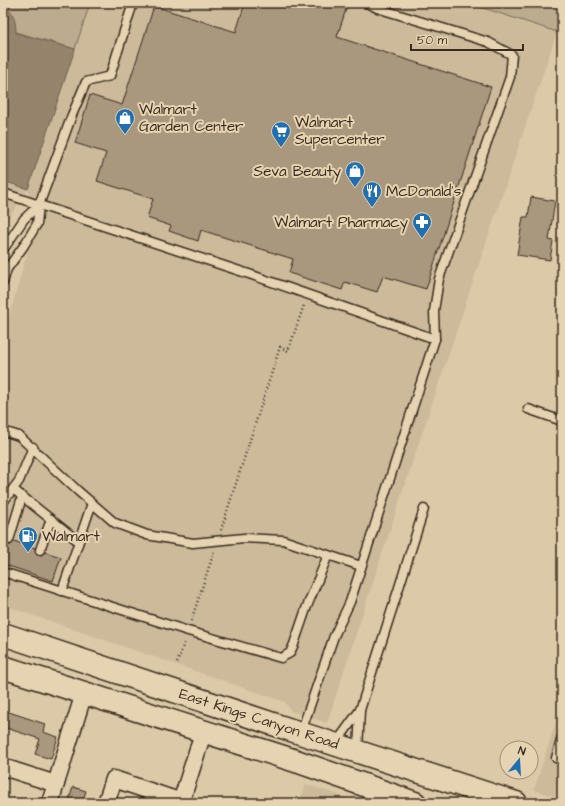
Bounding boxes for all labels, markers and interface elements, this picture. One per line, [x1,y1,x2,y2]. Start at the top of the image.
scale bar [411,26,523,52]
text: 50 m [417,32,448,49]
place label: Walmart Garden Center [139,99,243,137]
shop icon: Walmart Garden Center [114,107,136,135]
place label: Walmart Supercenter [295,112,385,150]
supermarket icon: Walmart Supercenter [270,120,292,148]
shop icon: Seva Beauty [344,160,366,188]
place label: Seva Beauty [254,161,341,183]
restaurant icon: McDonald's [361,180,383,208]
place label: McDonald's [386,181,462,202]
pharmacy icon: Walmart Pharmacy [411,211,433,239]
place label: Walmart Pharmacy [274,212,408,234]
fuel station icon: Walmart [17,525,39,553]
place label: Walmart [42,526,100,547]
street label: East Kings Canyon Road [176,683,342,756]
north arrow [499,740,539,780]
text: N [516,743,528,759]

